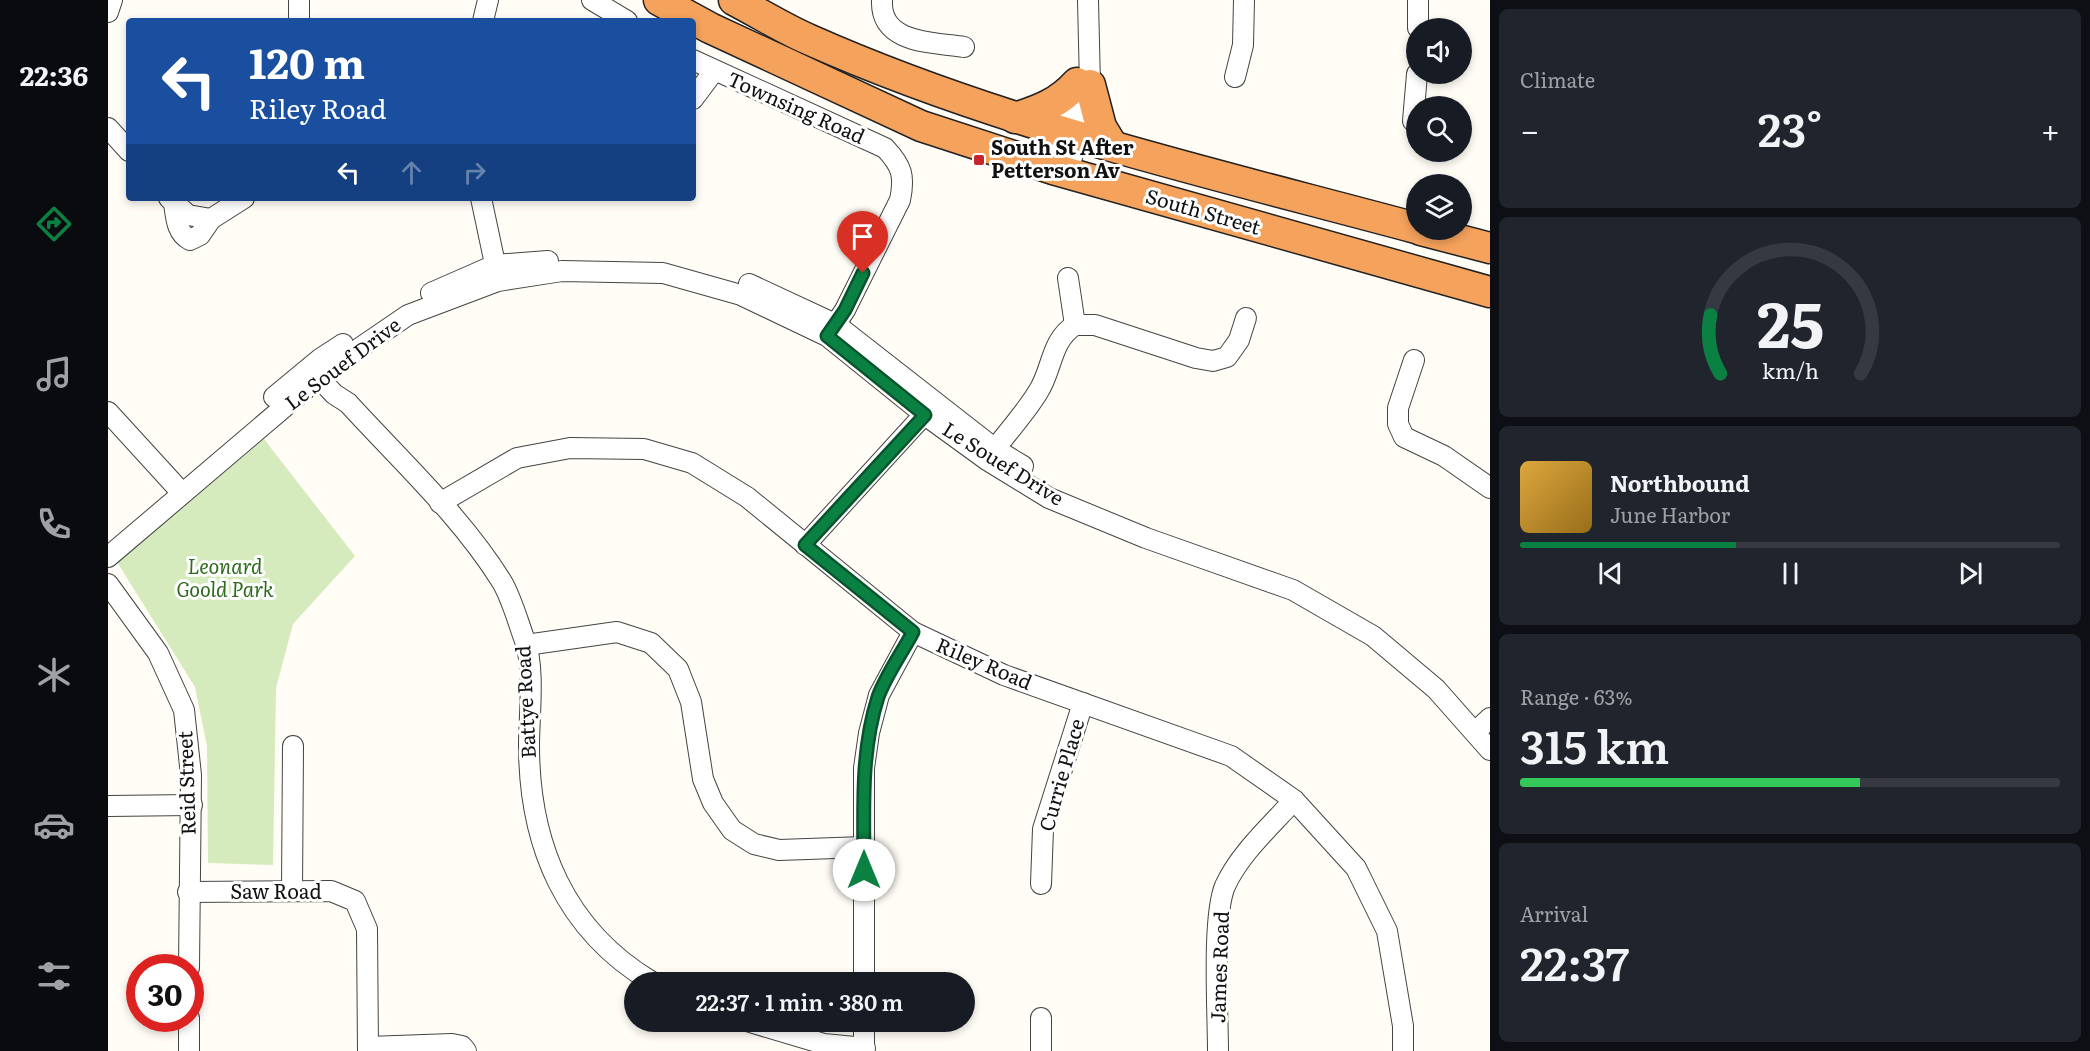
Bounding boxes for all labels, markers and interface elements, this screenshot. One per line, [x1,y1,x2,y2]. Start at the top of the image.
map controls [1406,18,1472,240]
button: sound [1406,18,1472,84]
text: 120 m [249,30,365,92]
icon: left [150,42,228,120]
text: 22:36 [20,54,88,94]
street label: Townsing Road [723,62,870,150]
text: Climate [1520,64,1595,94]
text: Riley Road [249,87,386,127]
text: 23° [1758,94,1822,161]
button: search [1406,96,1472,162]
text: − [1520,104,1539,153]
text: + [2041,104,2060,153]
place label: South St After Petterson Av [991,131,1134,184]
marker: South St After Petterson Av [972,153,986,167]
icon: left [332,156,365,189]
icon: ahead [395,156,428,189]
icon: right [458,156,491,189]
button: layers [1406,174,1472,240]
street label: South Street [1143,179,1265,241]
icon: directions [33,203,75,245]
pin [837,211,888,273]
icon: arrive [846,220,879,253]
text: 25 [1756,275,1824,367]
street label: Le Souef Drive [278,309,406,416]
icon: music [33,353,75,395]
text: km/h [1761,355,1819,387]
street label: Le Souef Drive [938,413,1071,512]
text: Northbound [1610,466,1750,499]
text: June Harbor [1610,499,1730,529]
icon: phone [33,503,75,545]
park label: Leonard Goold Park [176,550,274,603]
icon: previous [1594,557,1627,590]
icon: pause [1774,557,1807,590]
icon: next [1954,557,1987,590]
street label: Riley Road [932,628,1037,696]
street label: Battye Road [506,645,542,759]
icon: climate [33,654,75,696]
text: Range · 63% [1520,681,1632,711]
text: 315 km [1520,711,1669,778]
street label: Currie Place [1030,715,1090,834]
street label: Reid Street [168,730,202,836]
icon: car [33,804,75,846]
position arrow [832,838,896,902]
street label: Saw Road [230,875,322,905]
text: Arrival [1520,898,1588,928]
street label: James Road [1201,911,1235,1023]
text: 22:37 [1520,928,1629,995]
speed limit sign: 30 [126,954,204,1032]
icon: filters [33,955,75,997]
text: 22:37 · 1 min · 380 m [696,985,903,1018]

